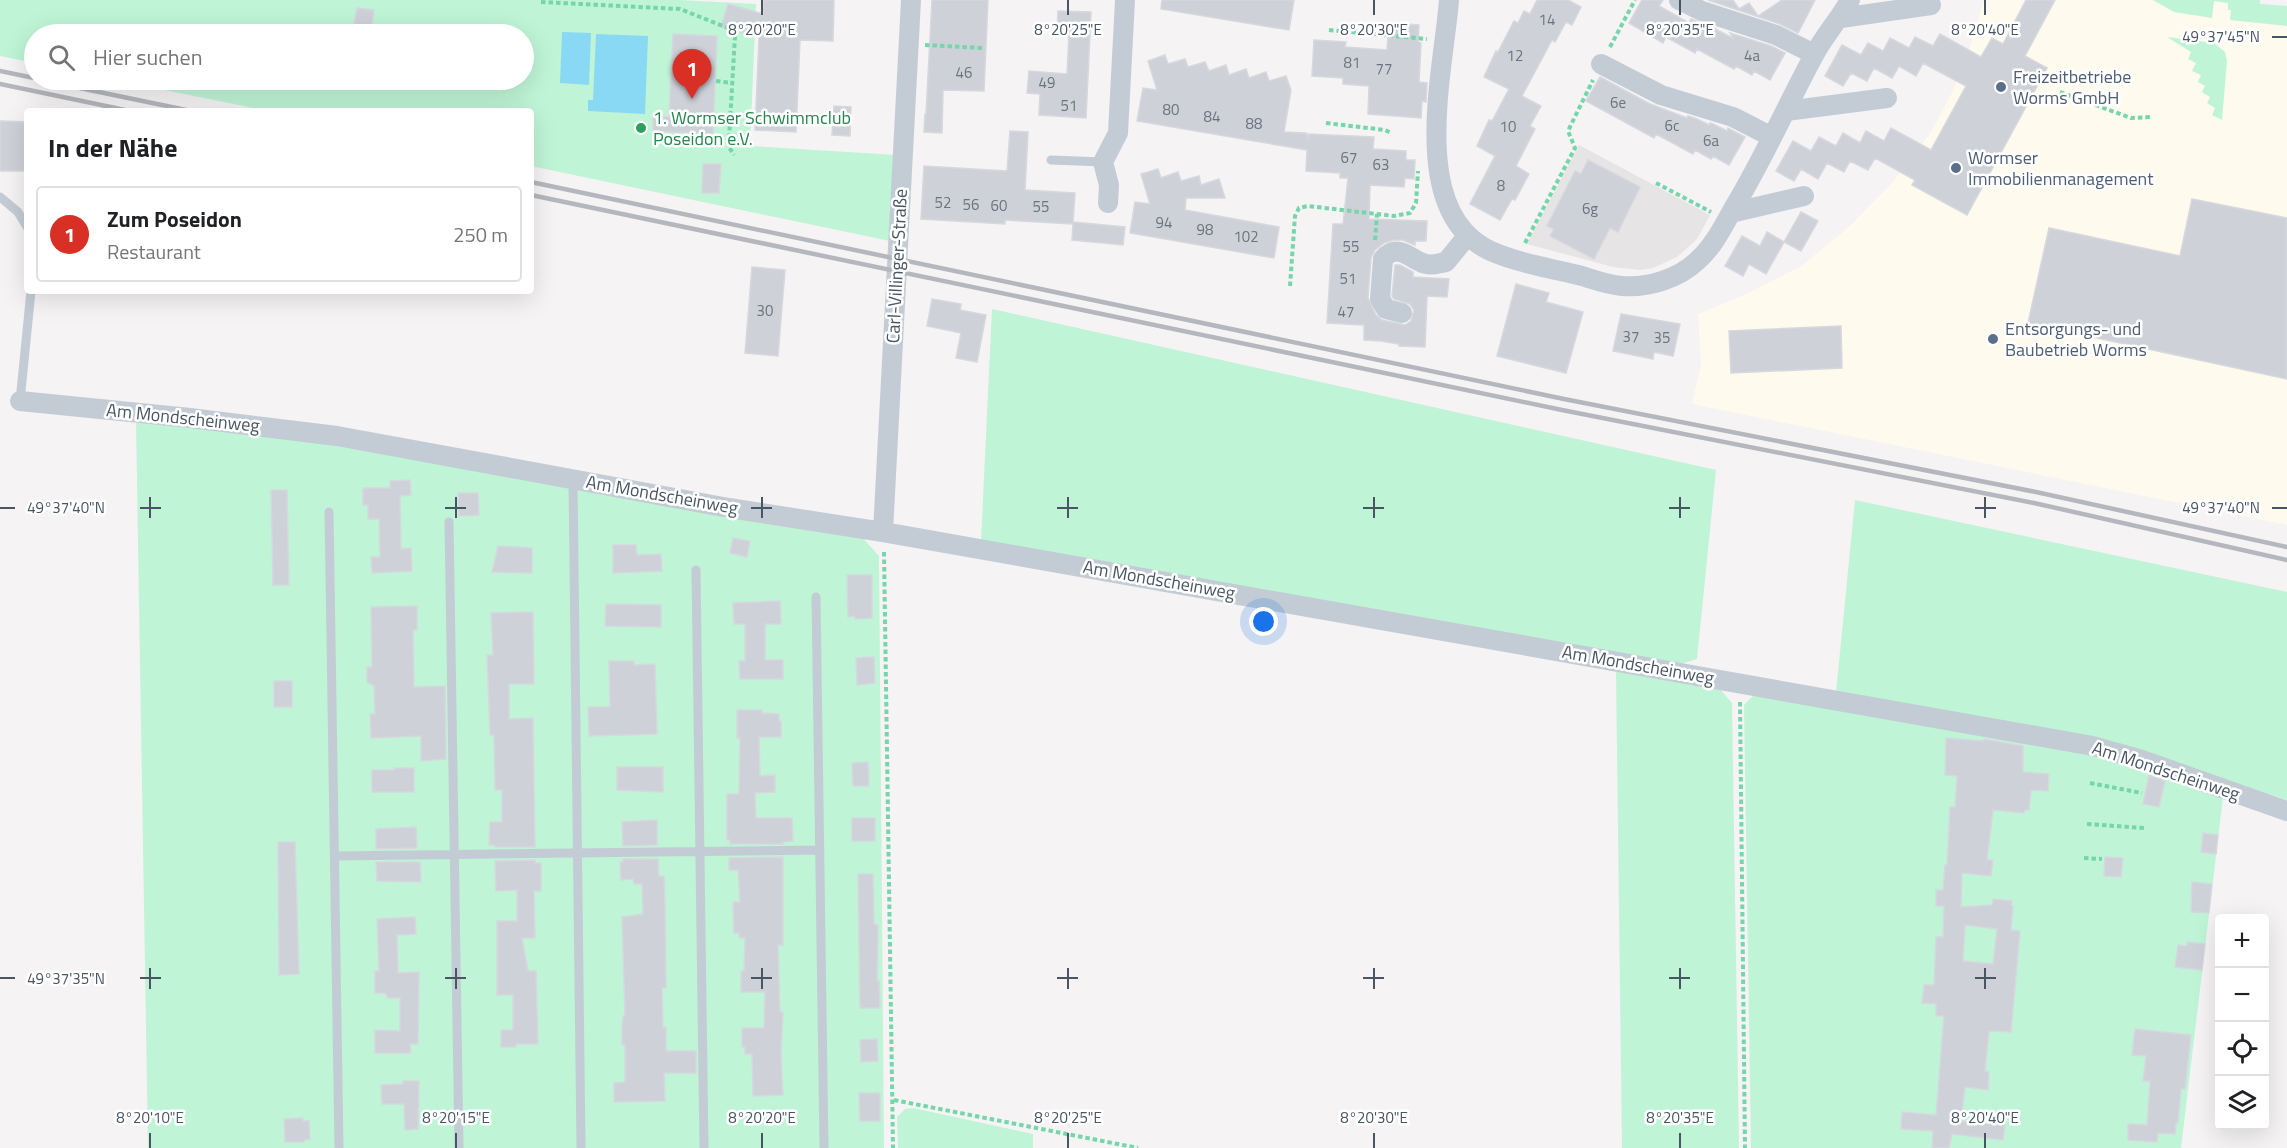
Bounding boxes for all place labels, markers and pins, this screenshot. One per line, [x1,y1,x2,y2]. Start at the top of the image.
pin: 1 [672,50,712,99]
place label: Freizeitbetriebe Worms GmbH [2013,63,2131,111]
marker: Freizeitbetriebe Worms GmbH [1994,80,2008,94]
place label: 1. Wormser Schwimmclub Poseidon e.V. [653,104,851,152]
marker: 1. Wormser Schwimmclub Poseidon e.V. [634,121,648,135]
place label: Wormser Immobilienmanagement [1968,144,2154,192]
marker: Wormser Immobilienmanagement [1949,161,1963,175]
place label: Entsorgungs- und Baubetrieb Worms [2005,315,2147,363]
marker: Entsorgungs- und Baubetrieb Worms [1986,332,2000,346]

